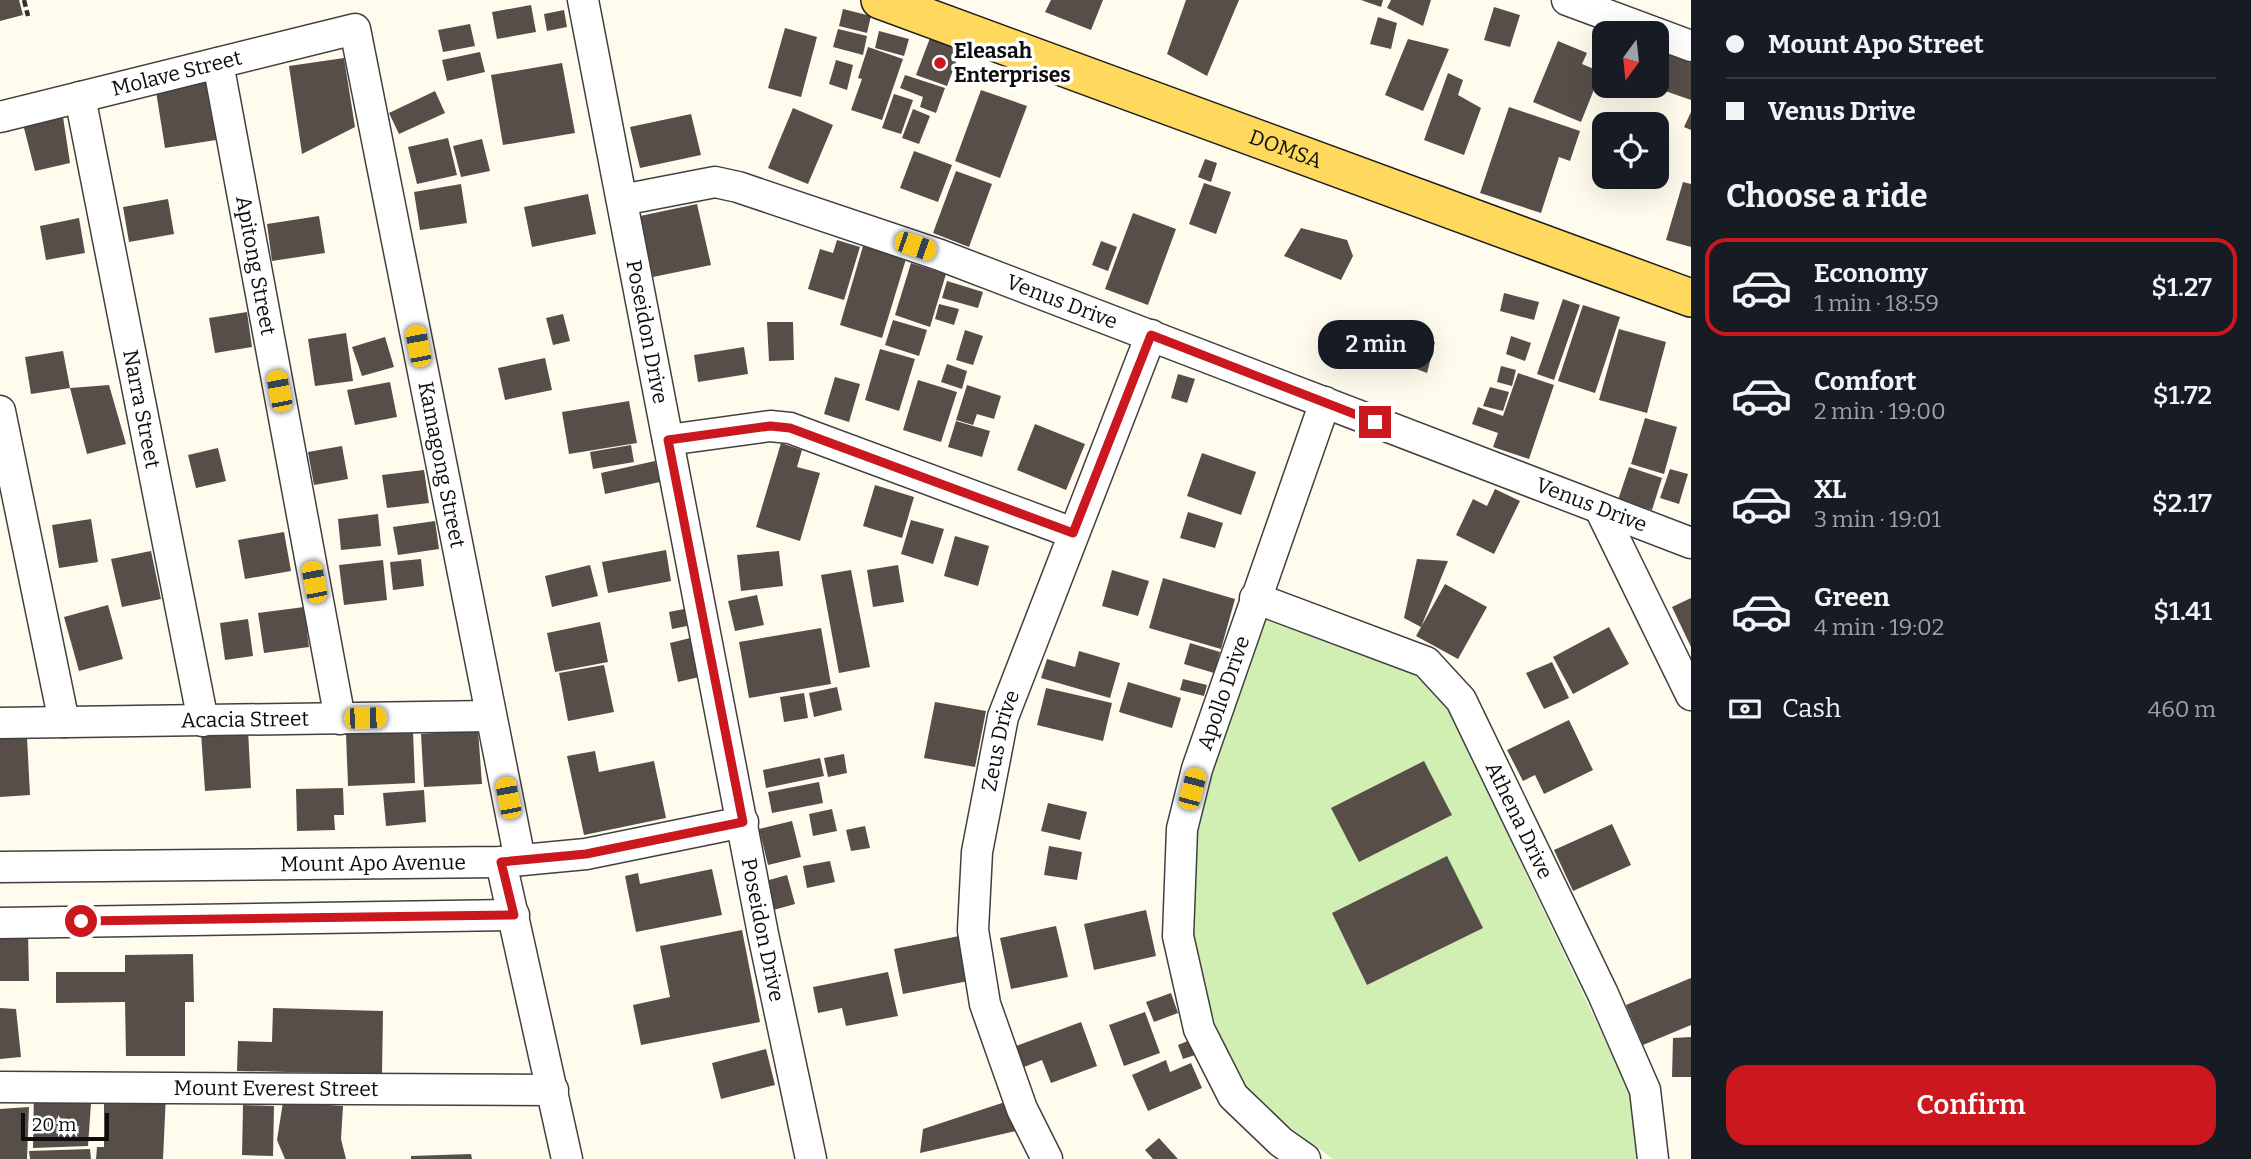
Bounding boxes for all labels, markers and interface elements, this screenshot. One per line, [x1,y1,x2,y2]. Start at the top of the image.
north arrow [1592,21,1670,98]
map controls [1592,21,1669,189]
text: Mount Apo Street [1768,29,1984,60]
place label: Eleasah Enterprises [954,38,1071,88]
street label: Molave Street [109,45,245,102]
marker: Eleasah Enterprises [932,55,948,71]
text: Venus Drive [1768,96,1916,127]
button: locate [1592,112,1669,189]
street label: DOMSA [1245,124,1326,174]
text: Choose a ride [1726,177,1927,215]
street label: Apitong Street [230,194,281,338]
car [892,229,939,263]
icon: car [1730,256,1793,319]
street label: Poseidon Drive [620,258,674,406]
text: Economy [1814,258,1928,289]
street label: Venus Drive [1003,269,1121,335]
text: $1.27 [2151,272,2212,303]
text: 1 min · 18:59 [1814,289,1939,317]
callout: 2 min [1317,320,1433,370]
car [404,323,433,369]
text: 2 min [1346,330,1406,358]
street label: Narra Street [117,347,166,471]
icon: car [1730,364,1793,427]
text: Comfort [1814,366,1917,397]
car [265,368,294,414]
street label: Kamagong Street [412,379,471,551]
text: $1.72 [2153,380,2212,411]
text: 2 min · 19:00 [1814,397,1946,425]
route end [1359,406,1391,438]
street label: Venus Drive [1532,472,1651,538]
icon: car [1730,472,1793,535]
text: XL [1814,474,1846,505]
text: $2.17 [2152,488,2212,519]
text: 3 min · 19:01 [1814,505,1941,533]
car [300,559,329,605]
icon: car [1730,580,1793,643]
text: Green [1814,582,1890,613]
text: $1.41 [2153,596,2212,627]
text: 4 min · 19:02 [1814,613,1944,641]
street label: Apollo Drive [1192,632,1255,753]
street label: Zeus Drive [976,686,1025,794]
icon: cash [1726,690,1764,728]
text: Cash [1782,693,1841,724]
text: 460 m [2148,695,2216,723]
street label: Acacia Street [181,706,309,733]
car [344,707,387,729]
street label: Athena Drive [1480,758,1558,883]
car [1177,766,1208,812]
car [494,775,523,821]
street label: Mount Apo Avenue [280,849,466,877]
street label: Poseidon Drive [736,856,790,1004]
route start [65,905,97,937]
button: Confirm [1726,1065,2216,1145]
street label: Mount Everest Street [174,1075,379,1102]
scale bar [21,1110,108,1142]
text: 20 m [32,1113,76,1136]

